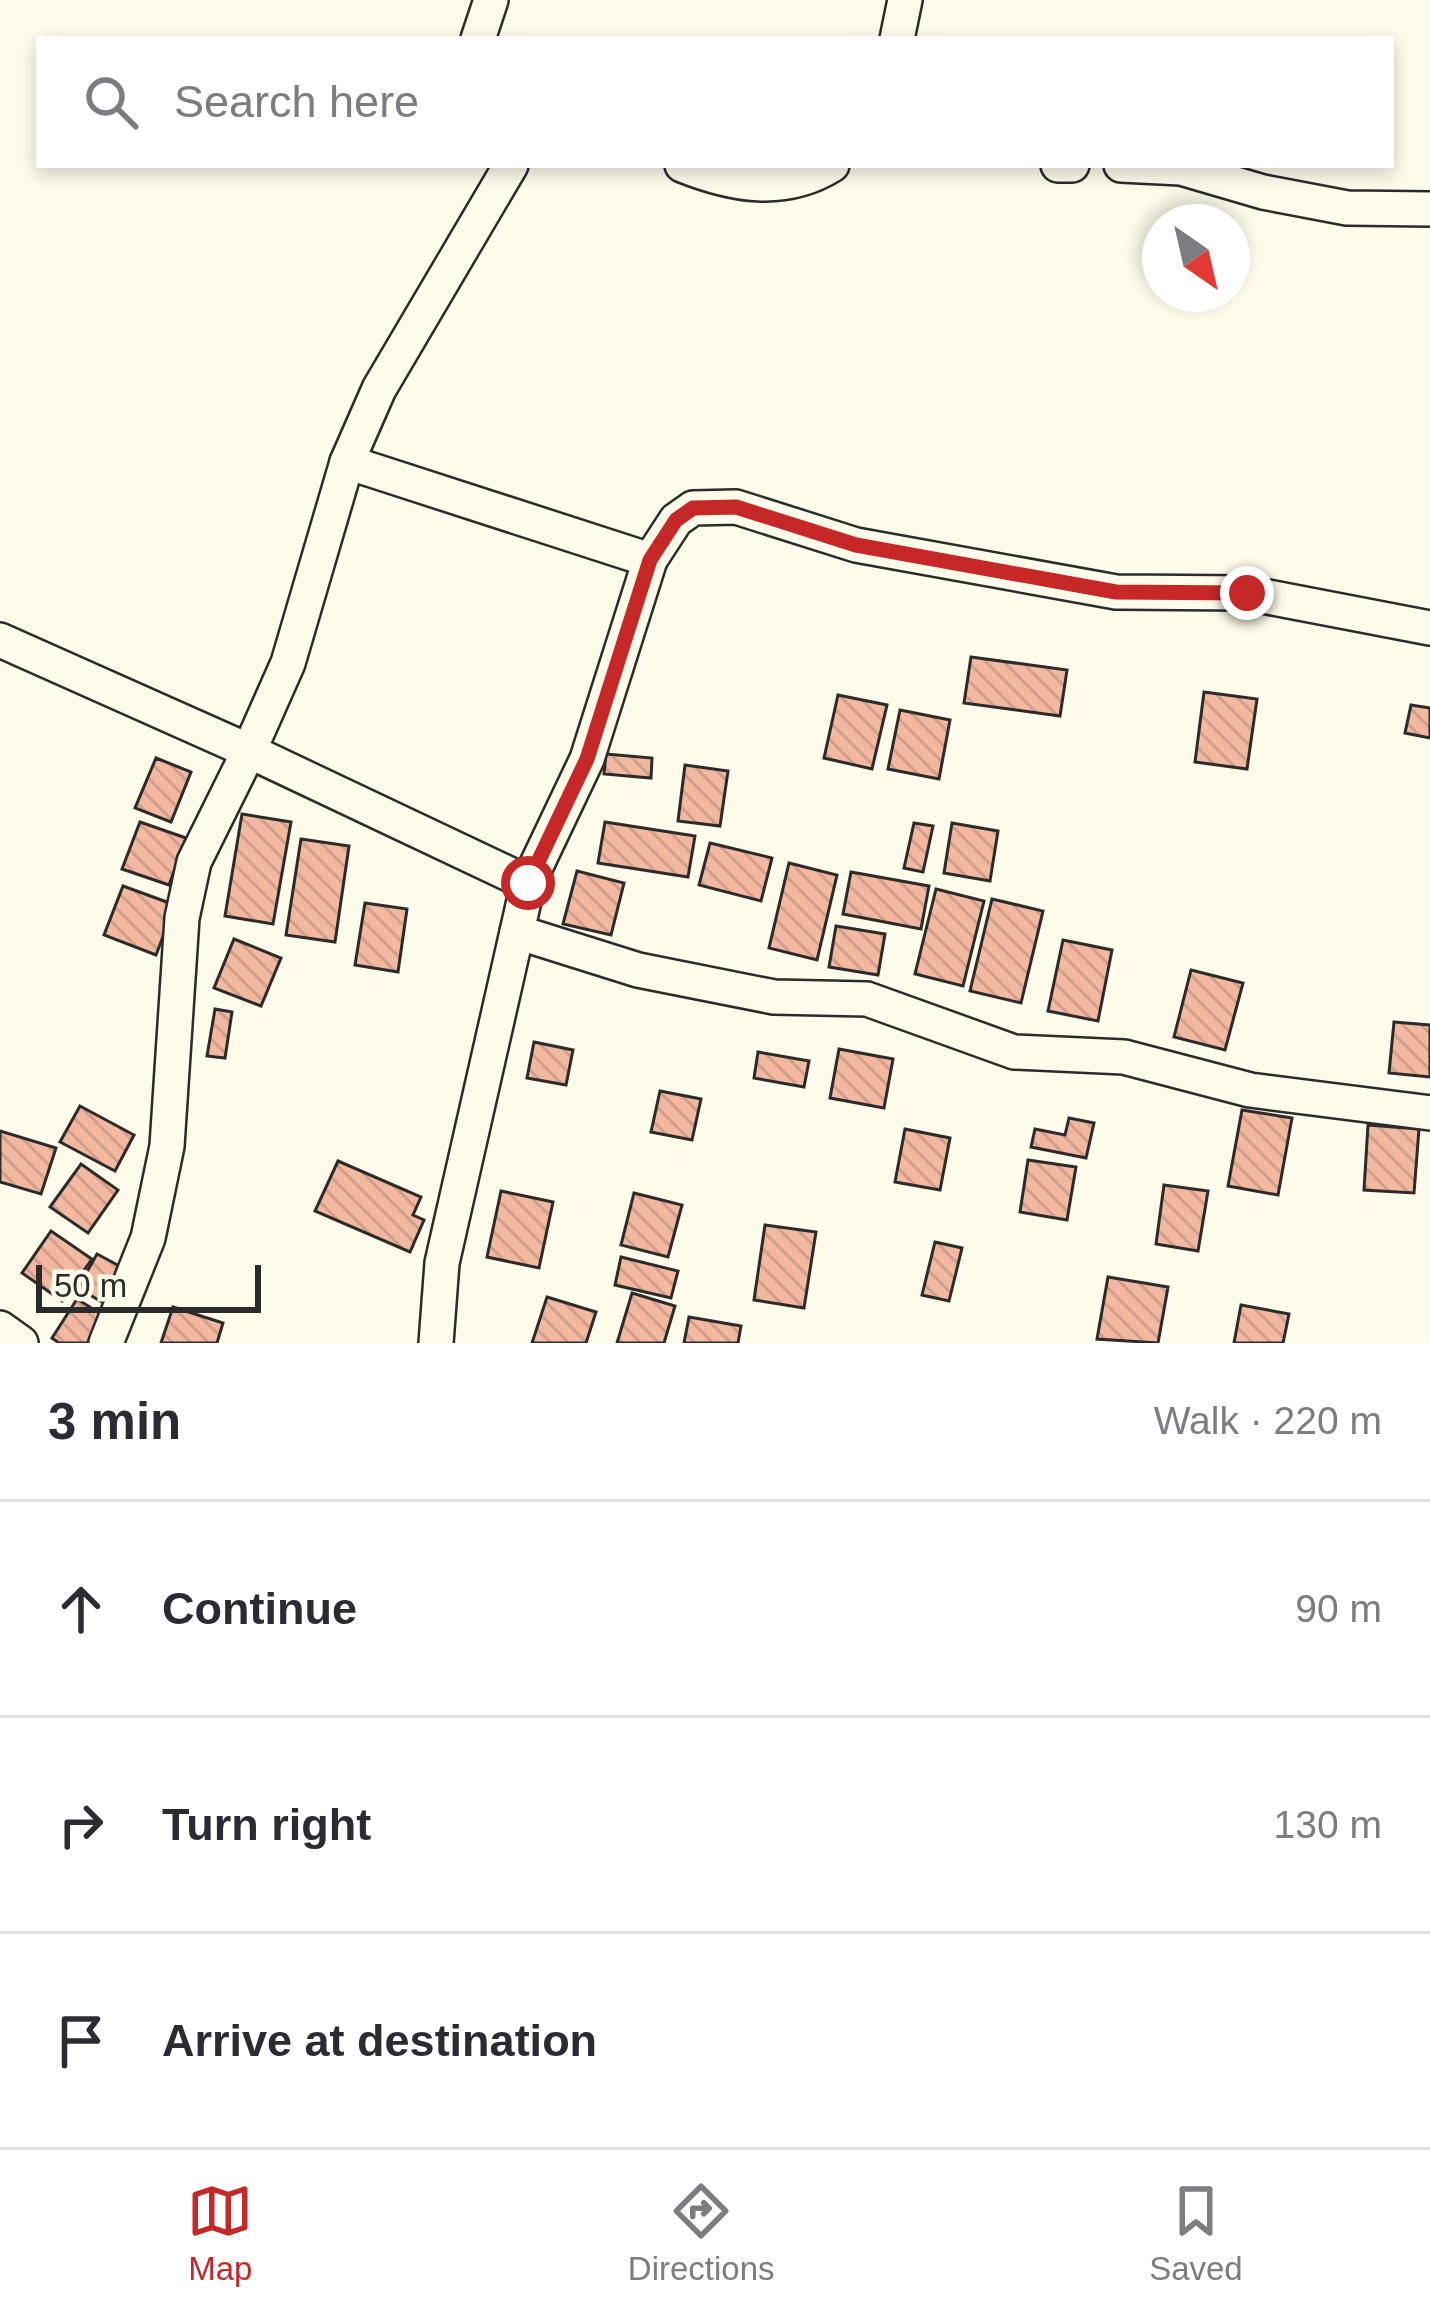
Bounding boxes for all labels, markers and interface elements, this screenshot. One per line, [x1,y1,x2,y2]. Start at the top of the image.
search box [36,36,1394,168]
icon: search [78,69,144,135]
text: Search here [174,76,419,127]
north arrow [1142,204,1250,312]
route end [1220,566,1274,620]
route start [501,856,555,910]
scale bar [36,1259,261,1312]
text: 50 m [54,1267,127,1304]
text: 3 min [48,1393,181,1450]
text: Walk · 220 m [1154,1399,1382,1442]
icon: ahead [48,1576,114,1642]
text: Continue [162,1583,357,1634]
text: 90 m [1295,1587,1382,1630]
icon: right [48,1792,114,1858]
text: Turn right [162,1799,371,1850]
text: 130 m [1274,1803,1382,1846]
icon: arrive [48,2008,114,2074]
text: Arrive at destination [162,2015,597,2066]
tab: Map [187,2178,253,2288]
tab: Directions [628,2178,775,2288]
tab: Saved [1149,2178,1243,2288]

